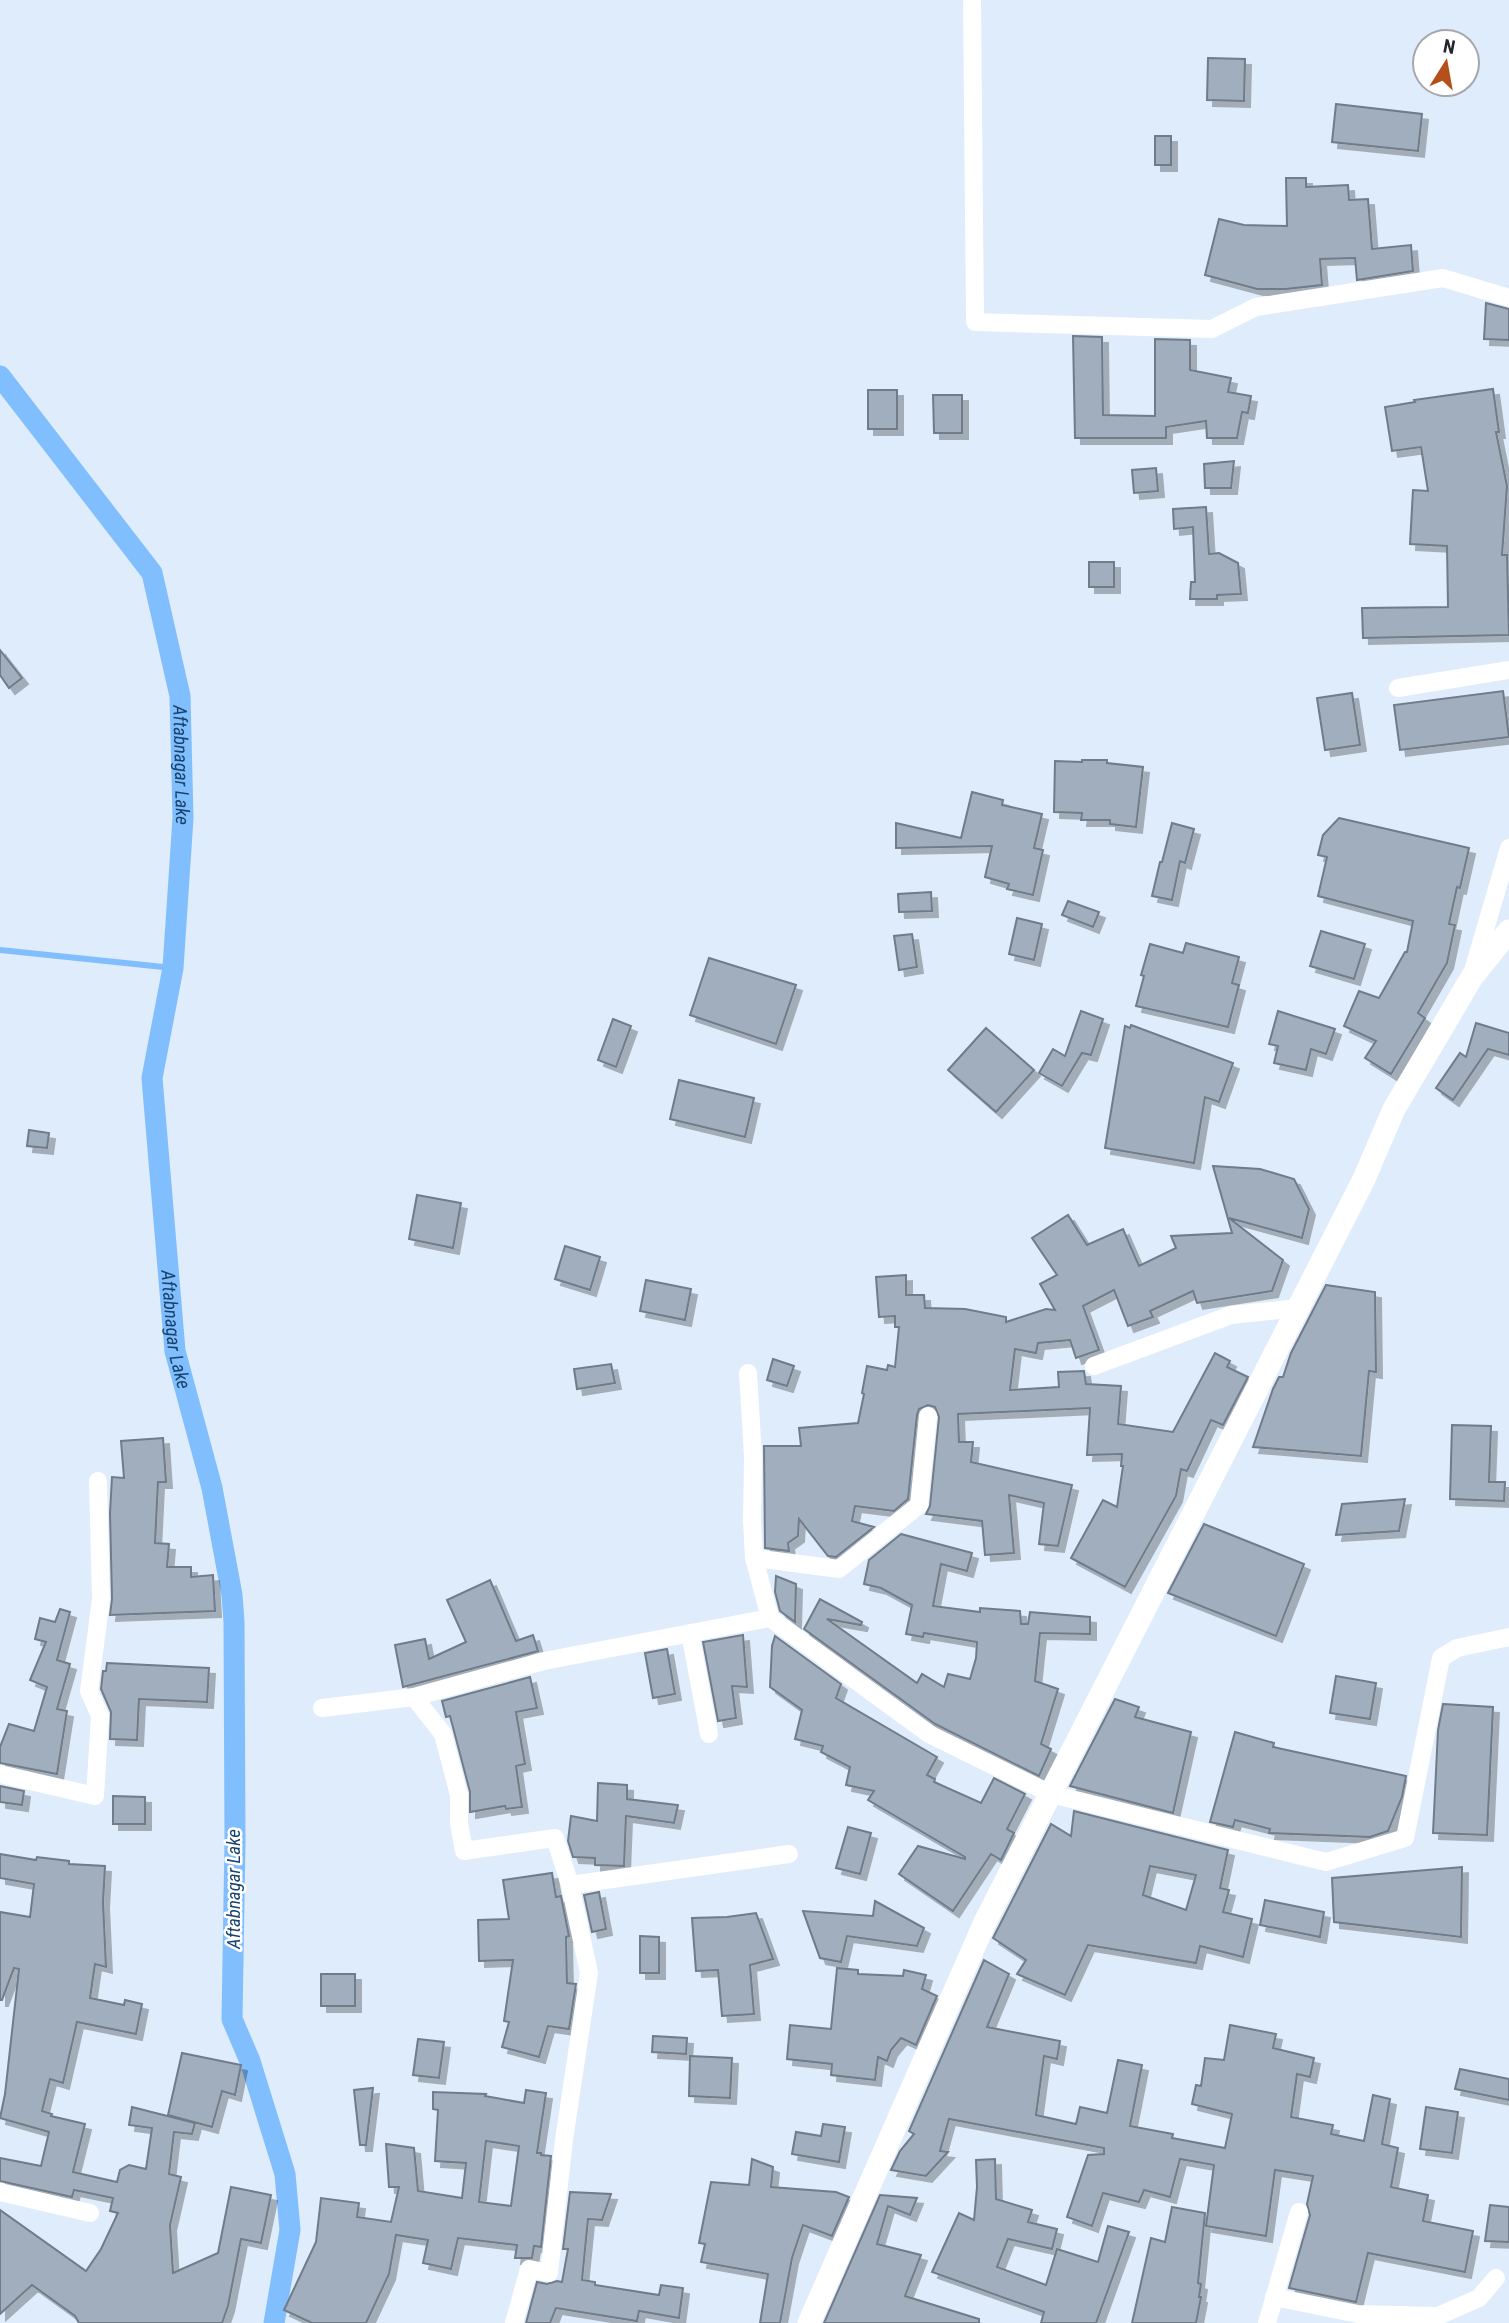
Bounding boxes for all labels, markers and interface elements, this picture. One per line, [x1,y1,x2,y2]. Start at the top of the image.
north arrow [1411,28,1481,98]
text: N [1441,34,1457,59]
water label: Aftabnagar Lake [168,704,194,826]
water label: Aftabnagar Lake [156,1268,196,1391]
water label: Aftabnagar Lake [222,1829,245,1950]

